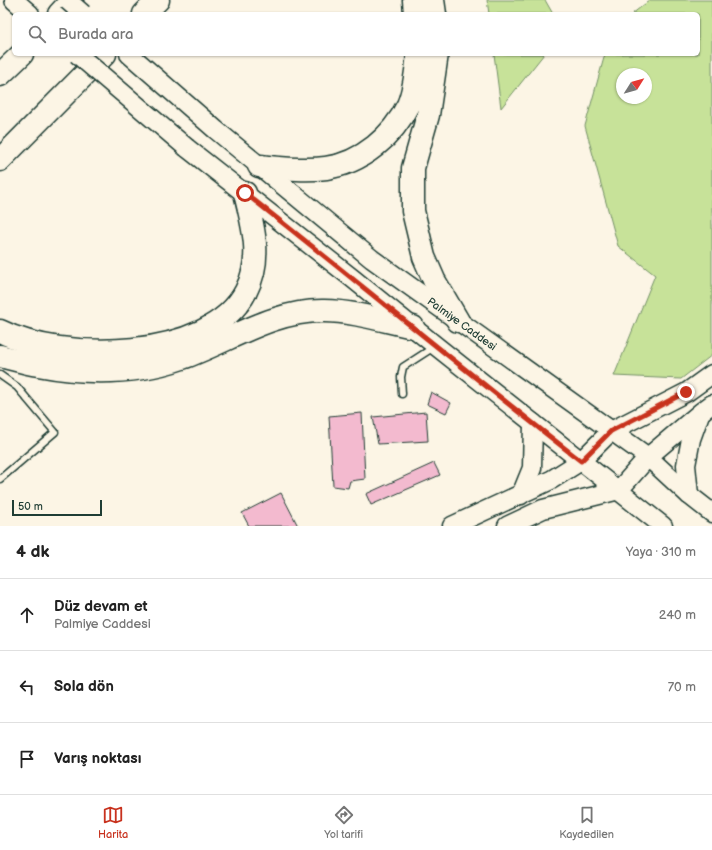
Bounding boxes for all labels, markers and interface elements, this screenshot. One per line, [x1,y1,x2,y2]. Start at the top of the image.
search box [12,12,700,56]
icon: search [26,23,48,45]
text: Burada ara [58,25,133,44]
north arrow [616,68,652,104]
route start [236,184,254,202]
street label: Palmiye Caddesi [425,295,499,354]
route end [677,383,695,401]
scale bar [12,498,102,517]
text: 50 m [18,500,43,513]
text: 4 dk [16,542,49,562]
text: Yaya · 310 m [626,544,696,560]
text: Düz devam et [54,597,148,616]
icon: ahead [16,604,38,626]
text: 240 m [659,607,696,623]
text: Palmiye Caddesi [54,616,151,632]
icon: left [16,676,38,698]
text: Sola dön [54,677,114,696]
text: 70 m [668,679,696,695]
icon: arrive [16,748,38,770]
text: Varış noktası [54,749,141,768]
tab: Harita [98,804,128,841]
tab: Yol tarifi [324,804,363,841]
tab: Kaydedilen [559,804,614,841]

